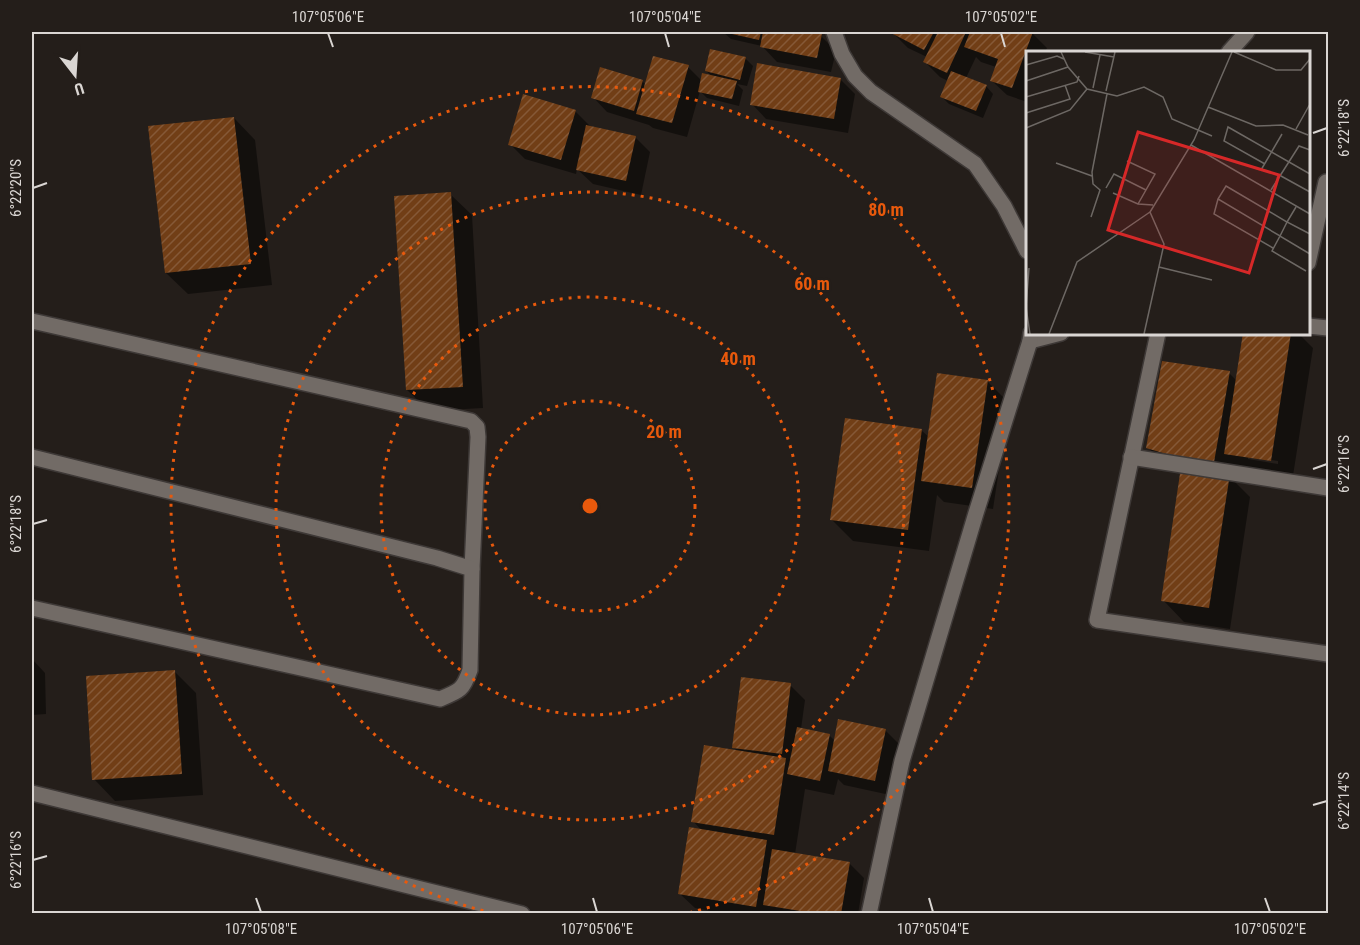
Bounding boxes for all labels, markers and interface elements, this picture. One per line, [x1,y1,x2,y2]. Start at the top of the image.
text: 107°05'06"E [292,8,364,26]
text: 107°05'04"E [629,8,701,26]
text: 107°05'02"E [965,8,1037,26]
north arrow [45,45,105,105]
inset map [1026,51,1309,334]
text: U [72,78,86,99]
text: 6°22'18"S [1335,99,1353,157]
text: 6°22'20"S [7,159,25,217]
text: 80 m [868,199,904,220]
text: 60 m [794,273,830,294]
text: 40 m [720,348,756,369]
text: 20 m [646,421,682,442]
text: 6°22'16"S [1335,435,1353,493]
text: 6°22'18"S [7,495,25,553]
centre of rings [580,496,600,516]
text: 6°22'14"S [1335,772,1353,830]
text: 6°22'16"S [7,831,25,889]
text: 107°05'08"E [225,920,297,938]
text: 107°05'06"E [561,920,633,938]
text: 107°05'04"E [897,920,969,938]
text: 107°05'02"E [1234,920,1306,938]

